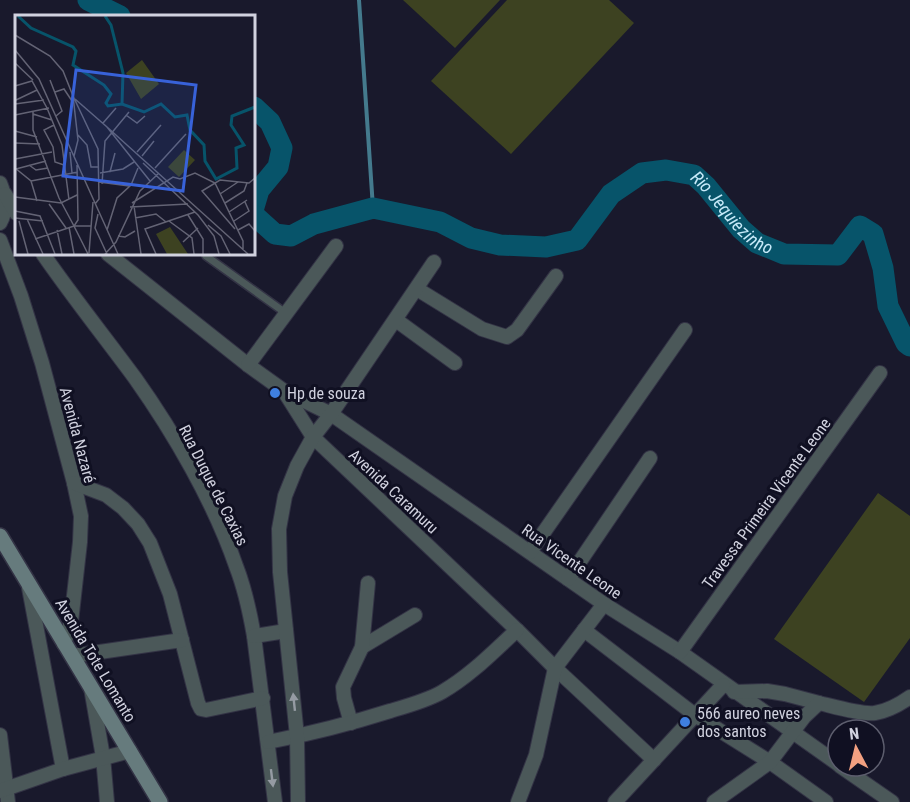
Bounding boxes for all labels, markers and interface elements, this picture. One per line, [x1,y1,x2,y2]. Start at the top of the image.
inset map [15,15,255,255]
water label: Rio Jequiezinho [687,167,776,258]
place label: Hp de souza [287,384,365,403]
street label: Avenida Nazaré [56,385,99,485]
marker: Hp de souza [268,386,282,400]
street label: Travessa Primeira Vicente Leone [698,414,835,592]
street label: Rua Duque de Caxias [175,422,252,549]
street label: Avenida Caramuru [345,445,442,538]
street label: Rua Vicente Leone [518,520,625,603]
street label: Avenida Tote Lomanto [51,595,140,725]
one-way arrow [289,692,298,711]
place label: 566 aureo neves dos santos [697,704,800,741]
marker: 566 aureo neves dos santos [678,715,692,729]
north arrow [826,718,886,778]
text: N [848,724,860,744]
one-way arrow [267,768,277,787]

